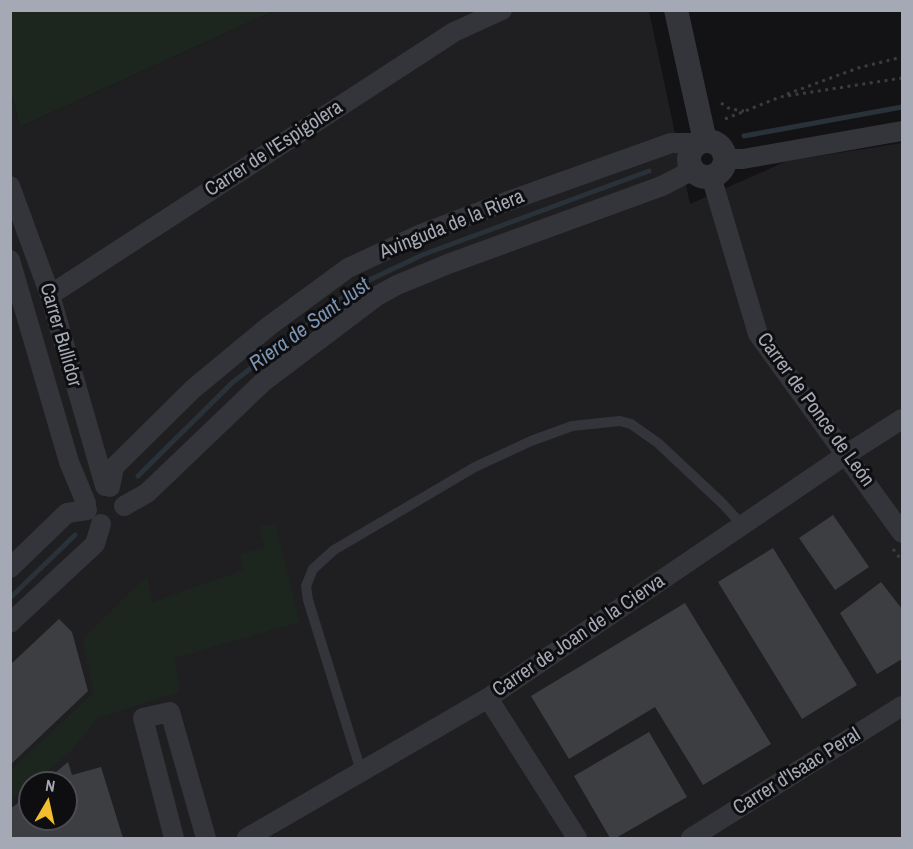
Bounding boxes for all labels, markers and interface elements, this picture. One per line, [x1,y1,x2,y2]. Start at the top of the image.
street label: Carrer de l'Espigolera [201,96,347,202]
street label: Avinguda de la Riera [376,185,528,265]
water label: Riera de Sant Just [245,273,375,377]
street label: Carrer Bullidor [34,280,86,390]
street label: Carrer de Ponce de León [751,328,879,492]
street label: Carrer de Joan de la Cierva [488,569,670,703]
street label: Carrer d'Isaac Peral [729,723,865,821]
north arrow [18,771,78,831]
text: N [44,774,57,797]

